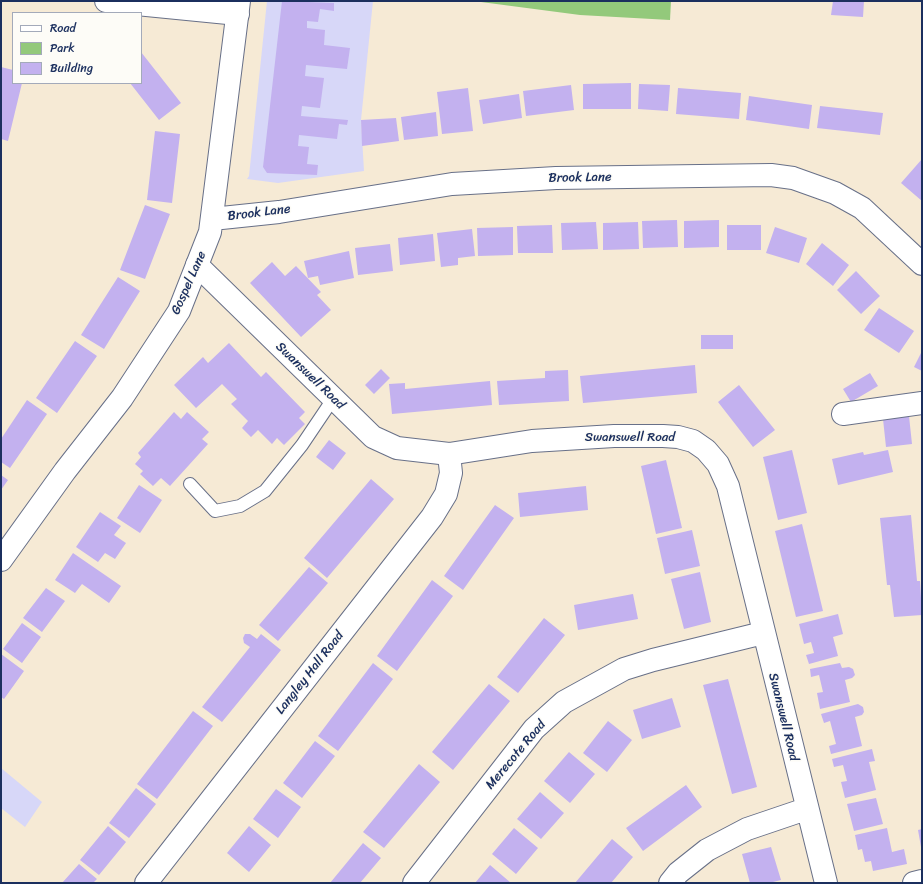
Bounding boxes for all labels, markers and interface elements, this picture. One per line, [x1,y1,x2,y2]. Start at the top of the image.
legend [12,12,142,84]
text: Road [50,17,76,39]
text: Park [50,37,75,59]
text: Building [50,57,93,79]
street label: Brook Lane [548,170,612,186]
street label: Brook Lane [227,201,291,225]
street label: Gospel Lane [168,249,210,317]
street label: Swanswell Road [272,339,348,413]
street label: Swanswell Road [585,430,675,446]
street label: Langley Hall Road [273,628,347,718]
street label: Swanswell Road [765,671,801,763]
street label: Merecote Road [483,717,549,793]

